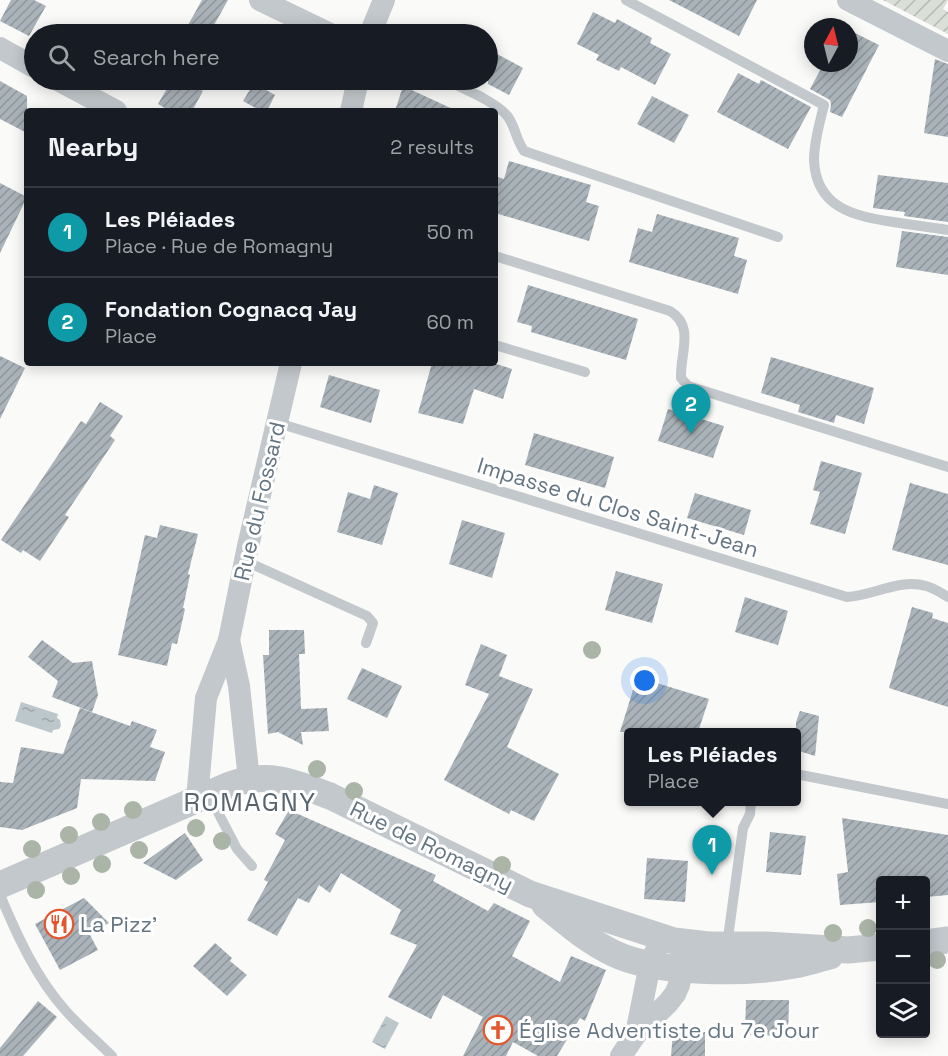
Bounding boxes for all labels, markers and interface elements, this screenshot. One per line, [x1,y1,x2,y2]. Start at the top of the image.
north arrow [804,18,858,72]
search box [24,24,498,90]
icon: search [45,41,78,74]
text: Search here [93,43,220,71]
text: Nearby [48,130,138,164]
text: 2 results [390,134,474,160]
text: Les Pléiades [105,205,235,233]
text: 1 [63,219,72,245]
text: 50 m [427,219,474,245]
text: Place · Rue de Romagny [105,233,333,259]
text: Fondation Cognacq Jay [105,295,357,323]
text: 2 [62,309,73,335]
text: 60 m [427,309,474,335]
text: Place [105,323,157,349]
pin: 2 [672,384,710,434]
street label: Rue du Fossard [227,419,291,583]
street label: Impasse du Clos Saint-Jean [474,451,762,563]
your location [630,666,659,695]
popup [624,728,801,806]
text: Les Pléiades [647,740,778,768]
text: Place [647,768,699,794]
district label: ROMAGNY [183,785,317,819]
street label: Rue de Romagny [346,794,518,898]
pin: 1 [692,826,732,875]
map controls [876,876,930,1038]
button: + [876,876,930,930]
restaurant icon: La Pizz' [43,908,75,940]
place label: La Pizz' [80,910,157,938]
button: − [876,930,930,984]
button: layers [876,984,930,1038]
church icon: Église Adventiste du 7e Jour [482,1014,514,1046]
place label: Église Adventiste du 7e Jour [519,1016,819,1044]

